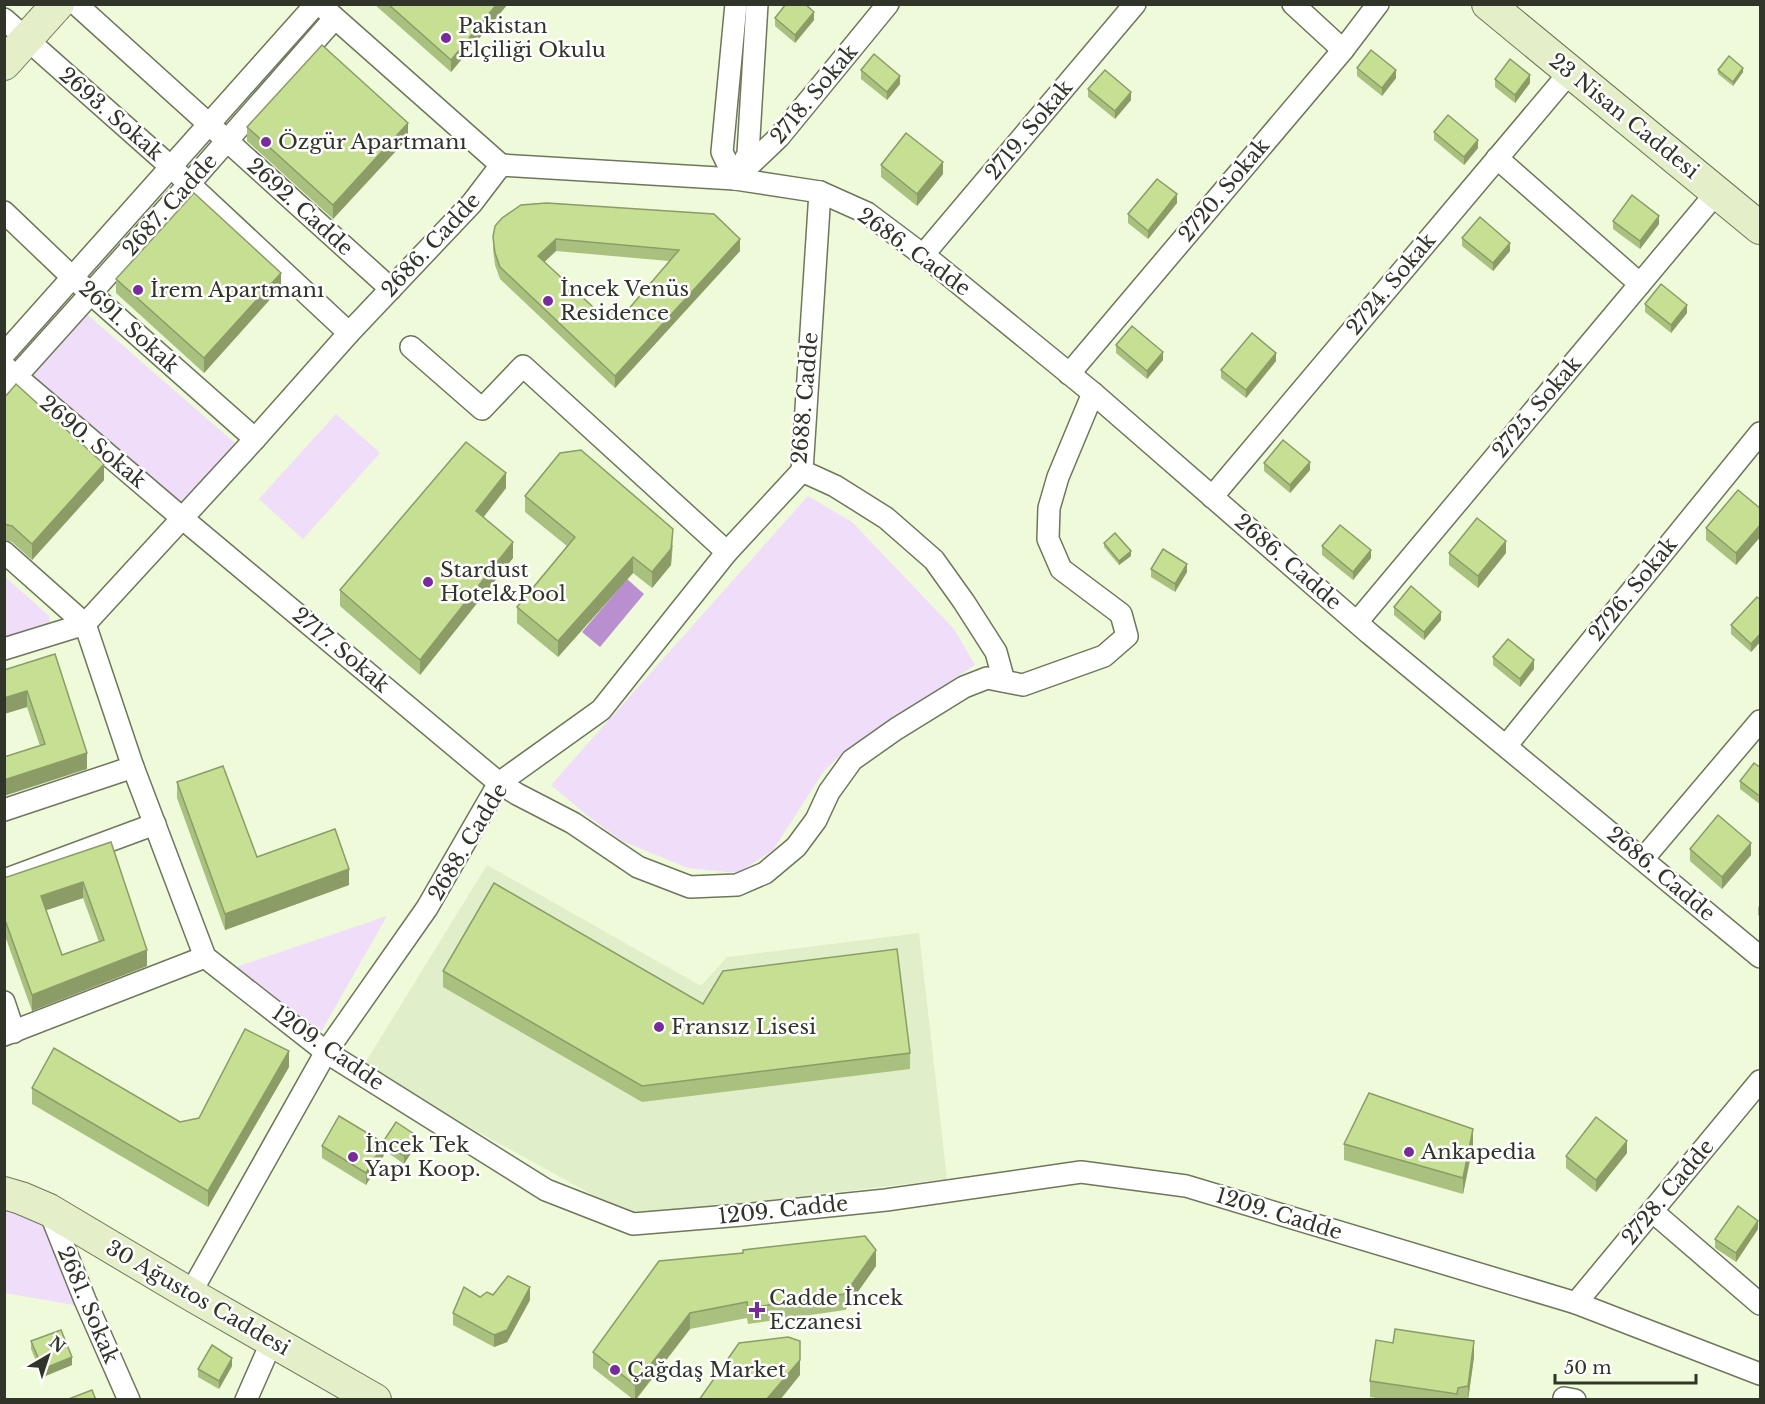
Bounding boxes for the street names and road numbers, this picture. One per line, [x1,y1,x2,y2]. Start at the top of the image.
street label: 2718. Sokak [765,39,863,149]
street label: 23 Nisan Caddesi [1544,48,1704,184]
street label: 2693. Sokak [54,62,168,166]
street label: 2719. Sokak [980,75,1078,185]
street label: 2720. Sokak [1173,133,1275,247]
street label: 2687. Cadde [117,148,223,262]
street label: 2692. Cadde [242,153,358,261]
street label: 2686. Cadde [376,187,486,303]
street label: 2686. Cadde [853,202,975,302]
street label: 2724. Sokak [1341,228,1441,340]
street label: 2691. Sokak [74,275,184,379]
street label: 2688. Cadde [786,331,824,465]
street label: 2725. Sokak [1487,351,1587,463]
street label: 2690. Sokak [35,390,152,494]
street label: 2686. Cadde [1229,509,1347,615]
street label: 2726. Sokak [1583,532,1683,646]
street label: 2717. Sokak [287,602,395,698]
street label: 2688. Cadde [423,779,513,905]
street label: 2686. Cadde [1602,821,1720,927]
street label: 1209. Cadde [267,1000,389,1096]
street label: 2728. Cadde [1616,1134,1720,1250]
street label: 1209. Cadde [1213,1182,1345,1246]
street label: 1209. Cadde [717,1190,849,1230]
street label: 30 Ağustos Caddesi [101,1235,295,1361]
street label: 2681. Sokak [52,1242,124,1368]

